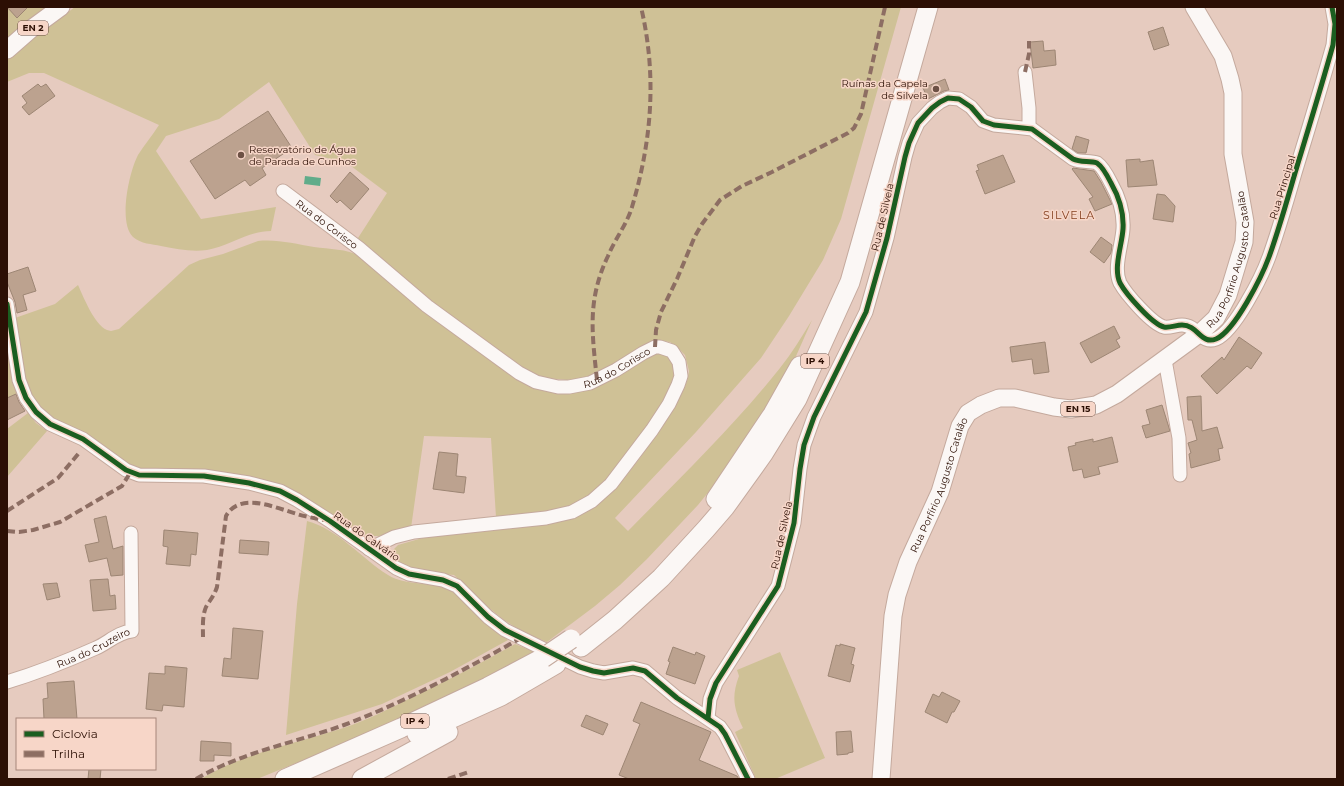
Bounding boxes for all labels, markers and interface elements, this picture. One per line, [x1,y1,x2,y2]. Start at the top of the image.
road number: EN 2 [18,21,48,35]
place label: Ruínas da Capela de Silvela [842,77,928,102]
marker: Ruínas da Capela de Silvela [931,84,941,94]
place label: Reservatório de Água de Parada de Cunhos [249,143,356,168]
marker: Reservatório de Água de Parada de Cunhos [236,150,246,160]
street label: Rua Principal [1267,154,1298,221]
street label: Rua de Silvela [868,182,897,252]
street label: Rua Porfírio Augusto Catalão [1203,190,1252,331]
street label: Rua do Corisco [293,197,360,252]
district label: SILVELA [1043,208,1095,222]
street label: Rua do Corisco [582,344,652,391]
road number: IP 4 [801,354,829,368]
road number: EN 15 [1061,402,1095,416]
street label: Rua Porfírio Augusto Catalão [907,415,971,555]
street label: Rua de Silvela [768,500,795,570]
street label: Rua do Calvário [331,509,402,564]
street label: Rua do Cruzeiro [55,625,131,671]
road number: IP 4 [401,714,429,728]
legend [16,718,156,770]
text: Ciclovia [52,726,98,741]
text: Trilha [52,746,85,761]

